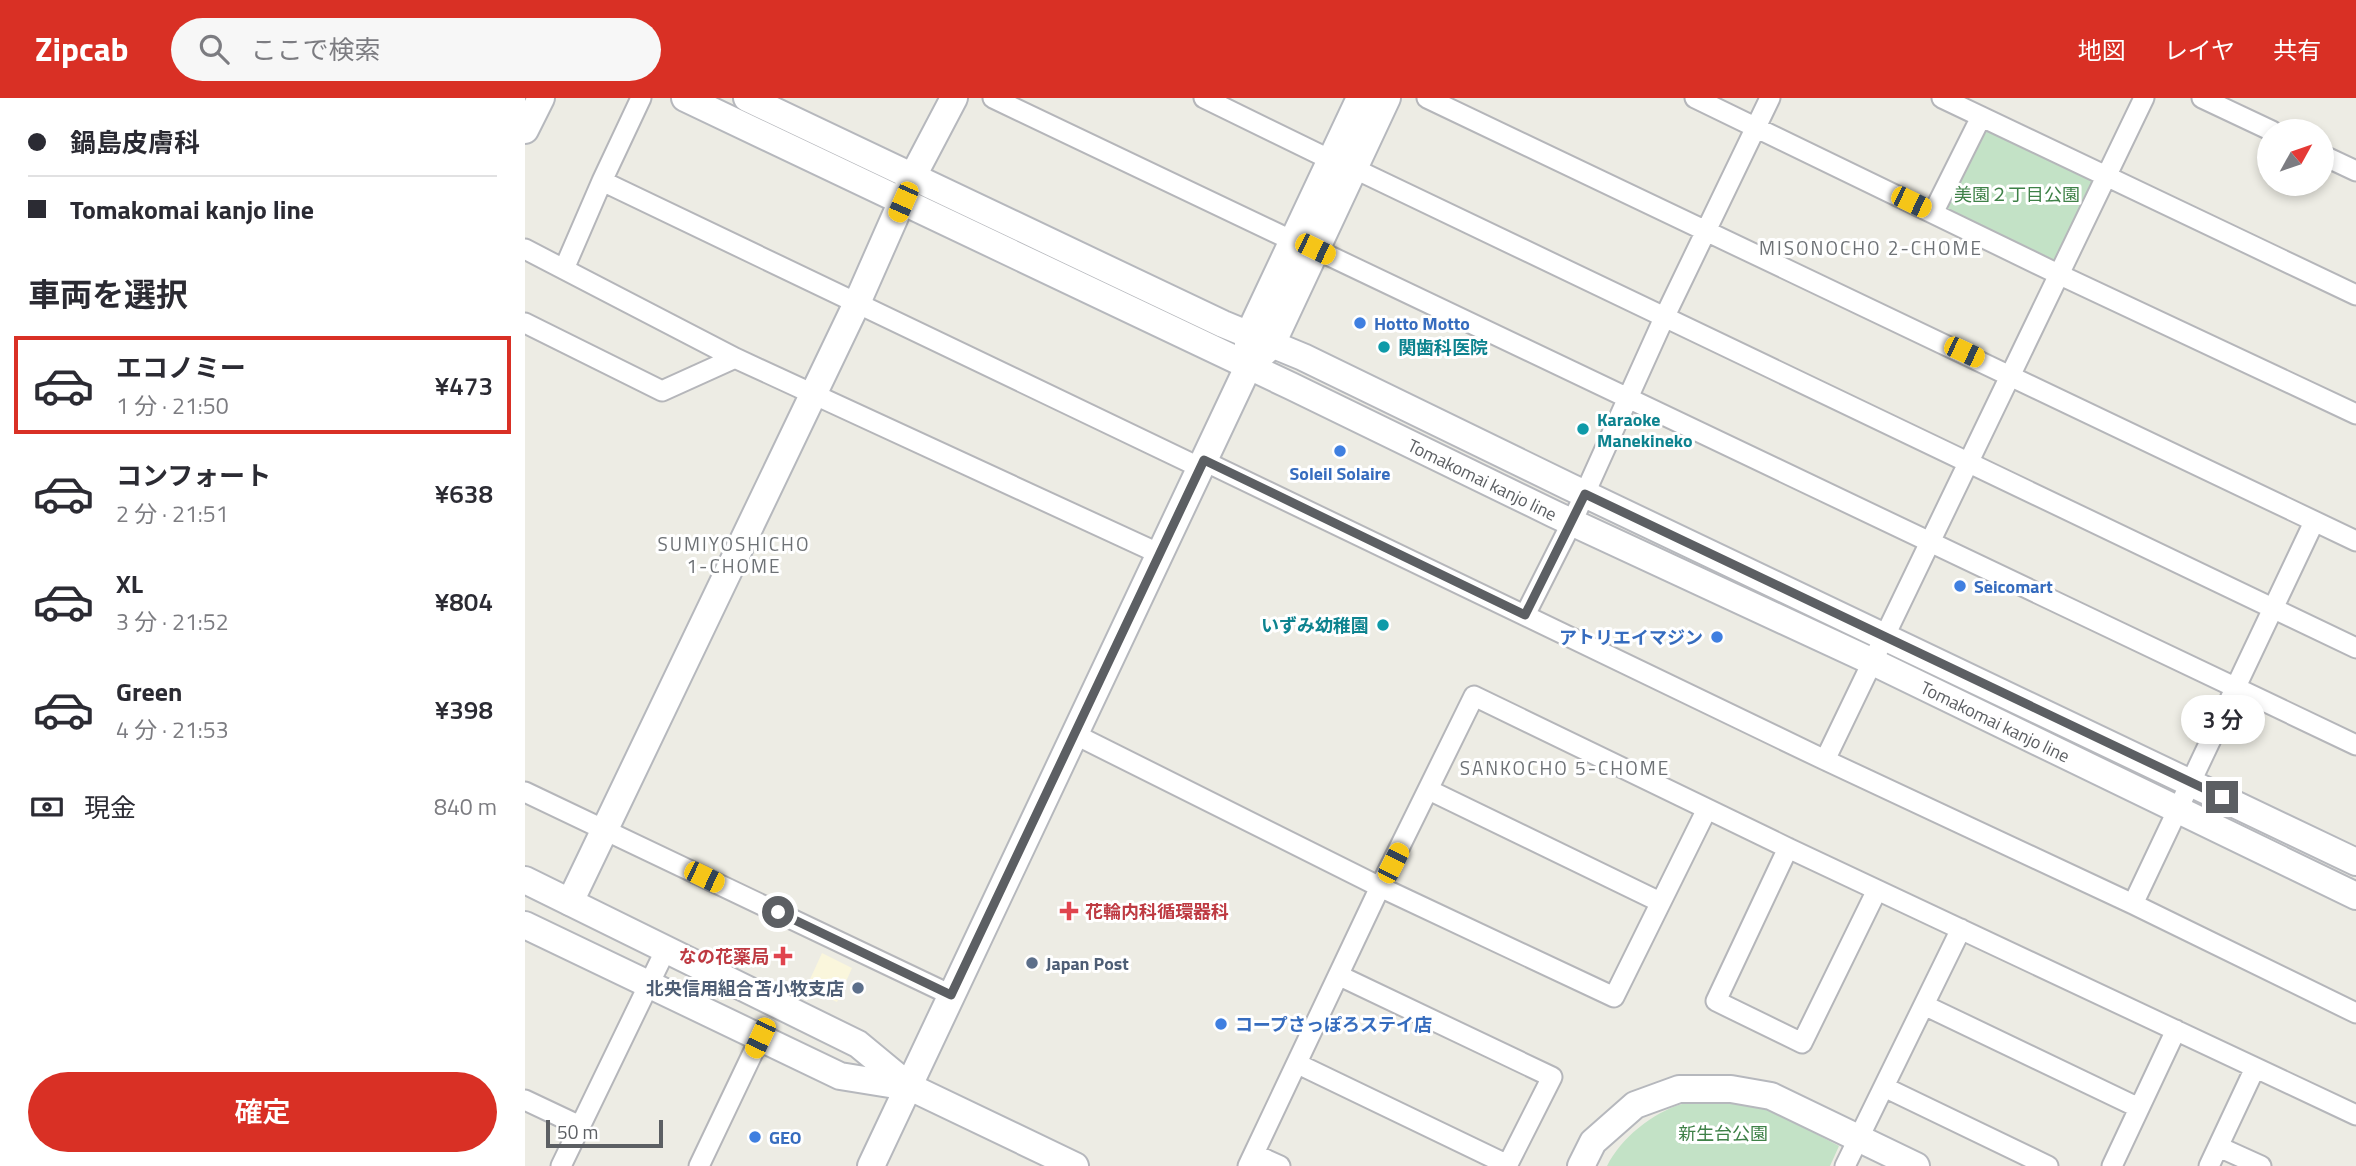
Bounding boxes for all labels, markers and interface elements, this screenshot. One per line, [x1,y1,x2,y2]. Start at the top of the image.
search box [171,18,661,81]
text: Zipcab [35,24,129,74]
icon: search [195,30,233,68]
text: ここで検索 [251,30,381,69]
text: 地図 [2078,32,2126,68]
text: レイヤ [2164,32,2235,68]
text: 共有 [2273,32,2321,68]
north arrow [2257,119,2335,196]
map controls [2257,119,2334,196]
text: 鍋島皮膚科 [70,123,200,162]
car [885,179,922,225]
park label: 美園２丁目公園 [1954,181,2080,208]
car [1888,183,1935,221]
text: Tomakomai kanjo line [70,190,314,229]
car [1292,230,1339,268]
district label: MISONOCHO 2-CHOME [1759,233,1983,262]
text: 車両を選択 [28,270,188,318]
place label: Hotto Motto [1374,310,1470,337]
marker: Hotto Motto [1352,315,1368,331]
place label: 関歯科医院 [1398,334,1488,361]
car [1941,334,1988,370]
marker: 関歯科医院 [1376,339,1392,355]
text: エコノミー [116,348,246,387]
icon: car [32,354,95,417]
text: ¥473 [435,366,493,405]
text: 1 分 · 21:50 [116,388,229,423]
place label: Karaoke Manekineko [1597,406,1693,454]
marker: Karaoke Manekineko [1575,421,1591,437]
street label: Tomakomai kanjo line [1403,431,1562,527]
marker: Soleil Solaire [1332,443,1348,459]
text: コンフォート [116,456,271,495]
place label: Soleil Solaire [1290,460,1390,487]
icon: car [32,462,95,525]
text: ¥638 [435,474,493,513]
text: 2 分 · 21:51 [116,496,229,531]
district label: SUMIYOSHICHO 1-CHOME [658,529,810,580]
text: XL [116,564,143,603]
icon: car [32,570,95,633]
place label: Seicomart [1974,573,2053,600]
marker: Seicomart [1952,578,1968,594]
text: ¥804 [435,582,493,621]
text: 3 分 · 21:52 [116,604,229,639]
place label: いずみ幼稚園 [1261,612,1369,639]
marker: いずみ幼稚園 [1375,617,1391,633]
place label: アトリエイマジン [1559,624,1703,651]
marker: アトリエイマジン [1709,629,1725,645]
text: Green [116,672,182,711]
street label: Tomakomai kanjo line [1916,674,2075,769]
icon: car [32,678,95,741]
text: ¥398 [435,690,493,729]
callout: 3 分 [2180,696,2264,744]
text: 3 分 [2203,702,2243,737]
text: 4 分 · 21:53 [116,712,229,747]
district label: SANKOCHO 5-CHOME [1460,753,1670,782]
route end [2206,781,2238,813]
icon: cash [28,788,66,826]
text: 現金 [84,788,136,827]
text: 840 m [434,789,497,824]
car [1375,840,1412,886]
car [681,858,728,896]
route start [762,896,794,928]
place label: 花輪内科循環器科 [1085,898,1229,925]
marker: 花輪内科循環器科 [1059,901,1079,921]
place label: なの花薬局 [679,943,769,970]
marker: なの花薬局 [775,948,791,964]
place label: Japan Post [1046,950,1129,977]
marker: Japan Post [1024,955,1040,971]
place label: 北央信用組合苫小牧支店 [646,975,844,1002]
marker: 北央信用組合苫小牧支店 [850,980,866,996]
place label: コープさっぽろステイ店 [1235,1011,1432,1038]
car [742,1015,779,1061]
marker: コープさっぽろステイ店 [1213,1016,1229,1032]
button: 確定 [28,1072,497,1152]
scale bar [546,1117,663,1149]
text: 50 m [557,1117,598,1146]
park label: 新生台公園 [1678,1120,1768,1147]
place label: GEO [769,1124,802,1151]
marker: GEO [747,1129,763,1145]

